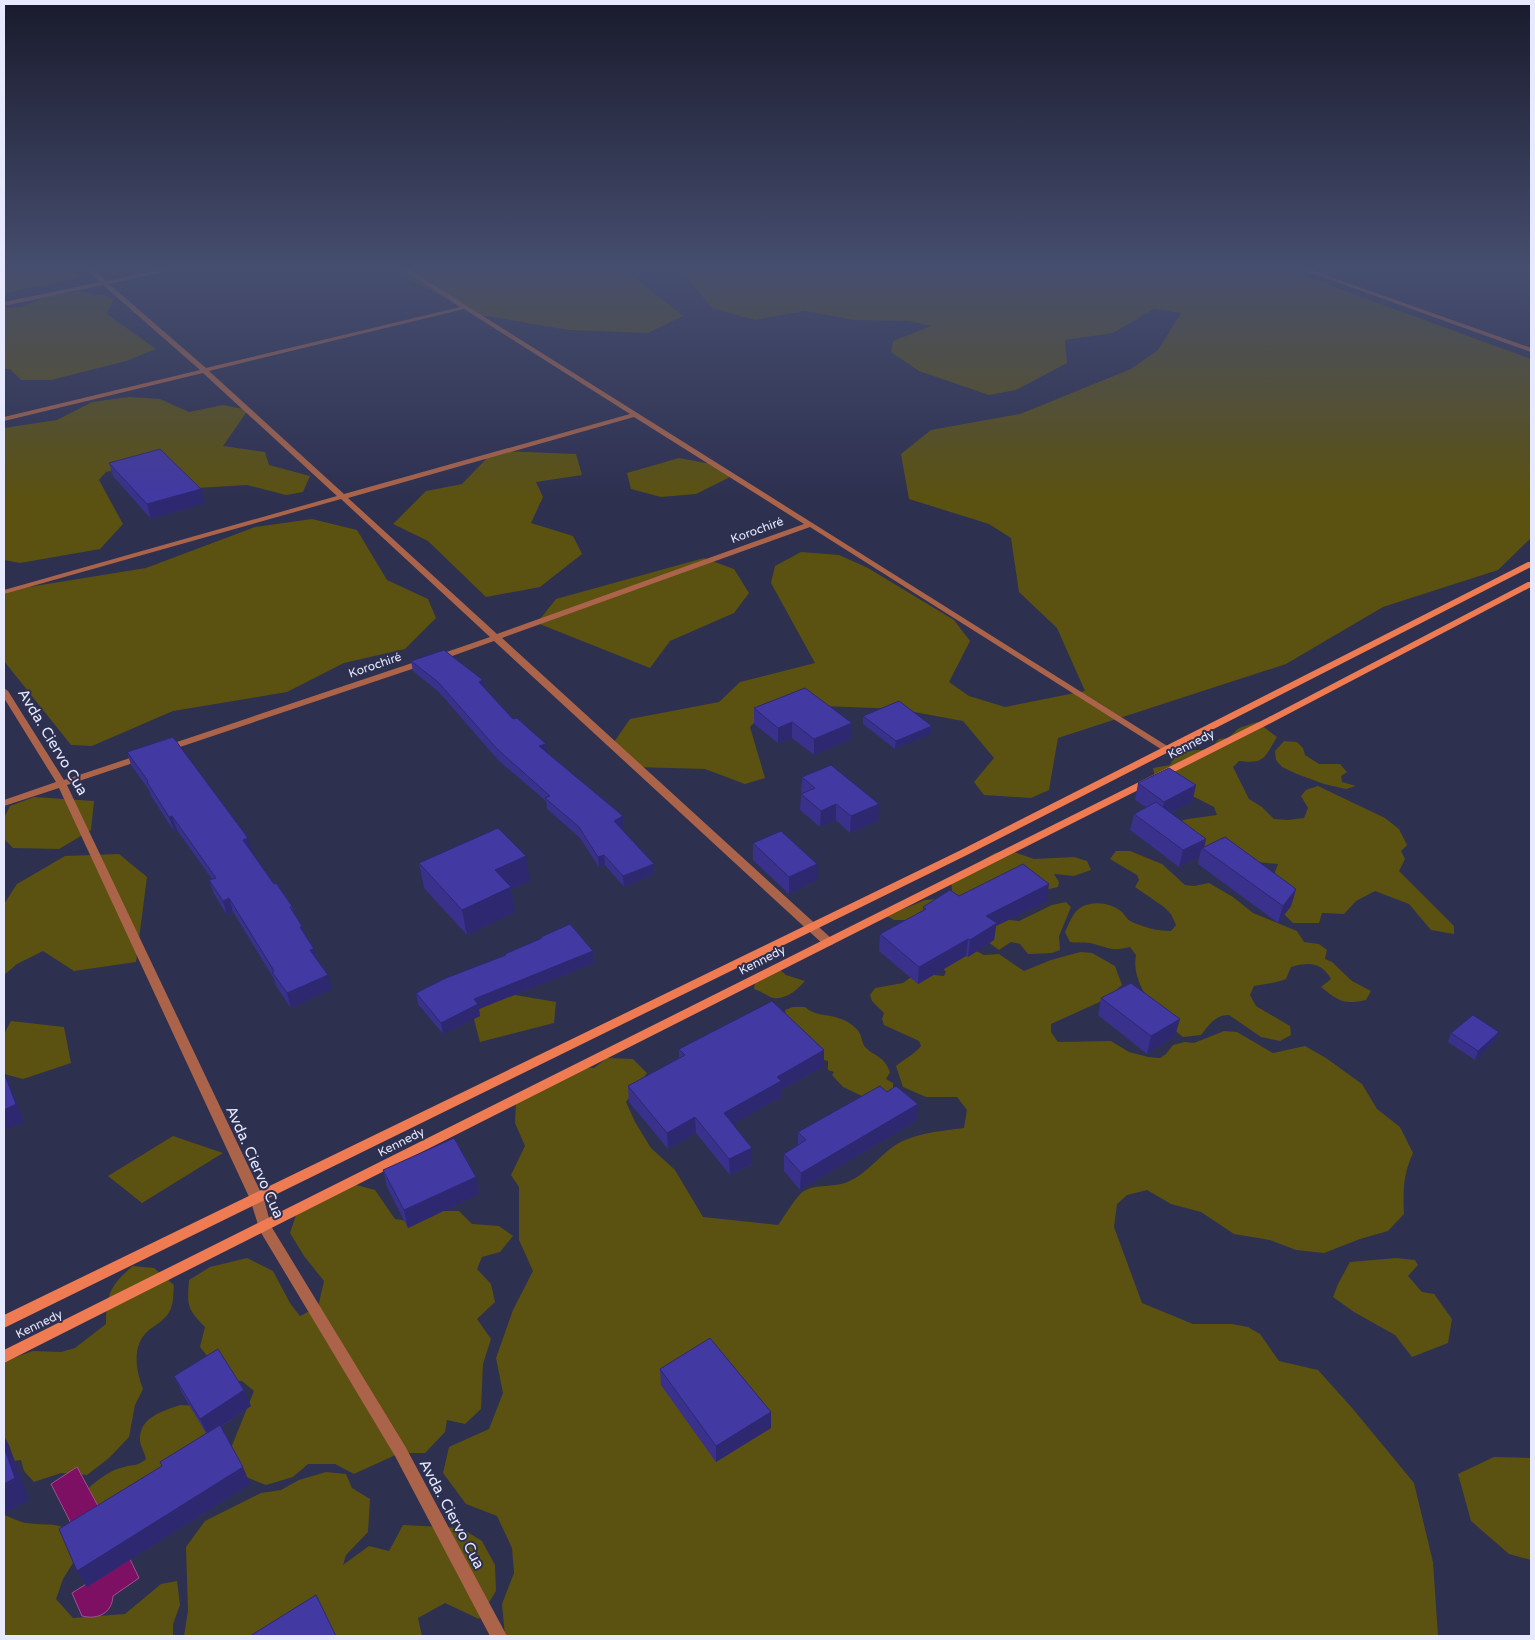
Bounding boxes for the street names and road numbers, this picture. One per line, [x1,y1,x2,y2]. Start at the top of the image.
street label: Korochiré [729,514,785,546]
street label: Korochiré [347,649,403,681]
street label: Avda. Ciervo Cua [14,685,92,799]
street label: Kennedy [1165,726,1217,762]
street label: Kennedy [736,942,788,978]
street label: Avda. Ciervo Cua [222,1103,288,1221]
street label: Kennedy [375,1124,427,1160]
street label: Kennedy [13,1306,65,1341]
street label: Avda. Ciervo Cua [416,1456,488,1572]

